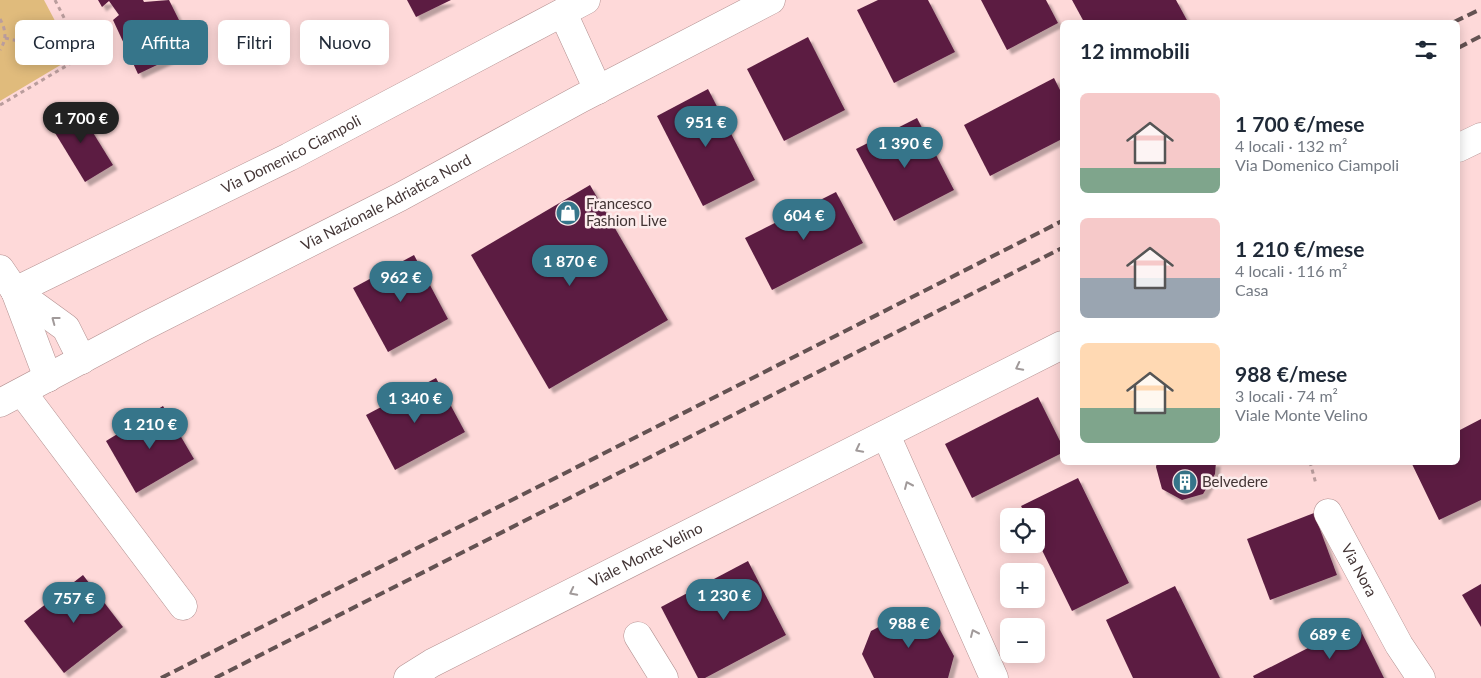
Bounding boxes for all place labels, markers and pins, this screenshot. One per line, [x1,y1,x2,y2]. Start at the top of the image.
pin: 1 700 € [35,102,127,144]
pin: 951 € [671,106,741,148]
pin: 1 390 € [859,126,951,169]
place label: Francesco Fashion Live [586,194,667,229]
pin: 604 € [769,198,839,241]
shop icon: Francesco Fashion Live [555,200,581,226]
pin: 1 870 € [524,244,616,287]
pin: 962 € [366,260,436,303]
pin: 1 340 € [369,382,461,424]
pin: 1 210 € [104,408,196,450]
building icon: Belvedere [1172,469,1198,495]
place label: Belvedere [1202,472,1268,490]
pin: 1 230 € [678,578,770,621]
pin: 757 € [39,582,109,624]
pin: 988 € [874,606,944,649]
pin: 689 € [1295,618,1365,660]

